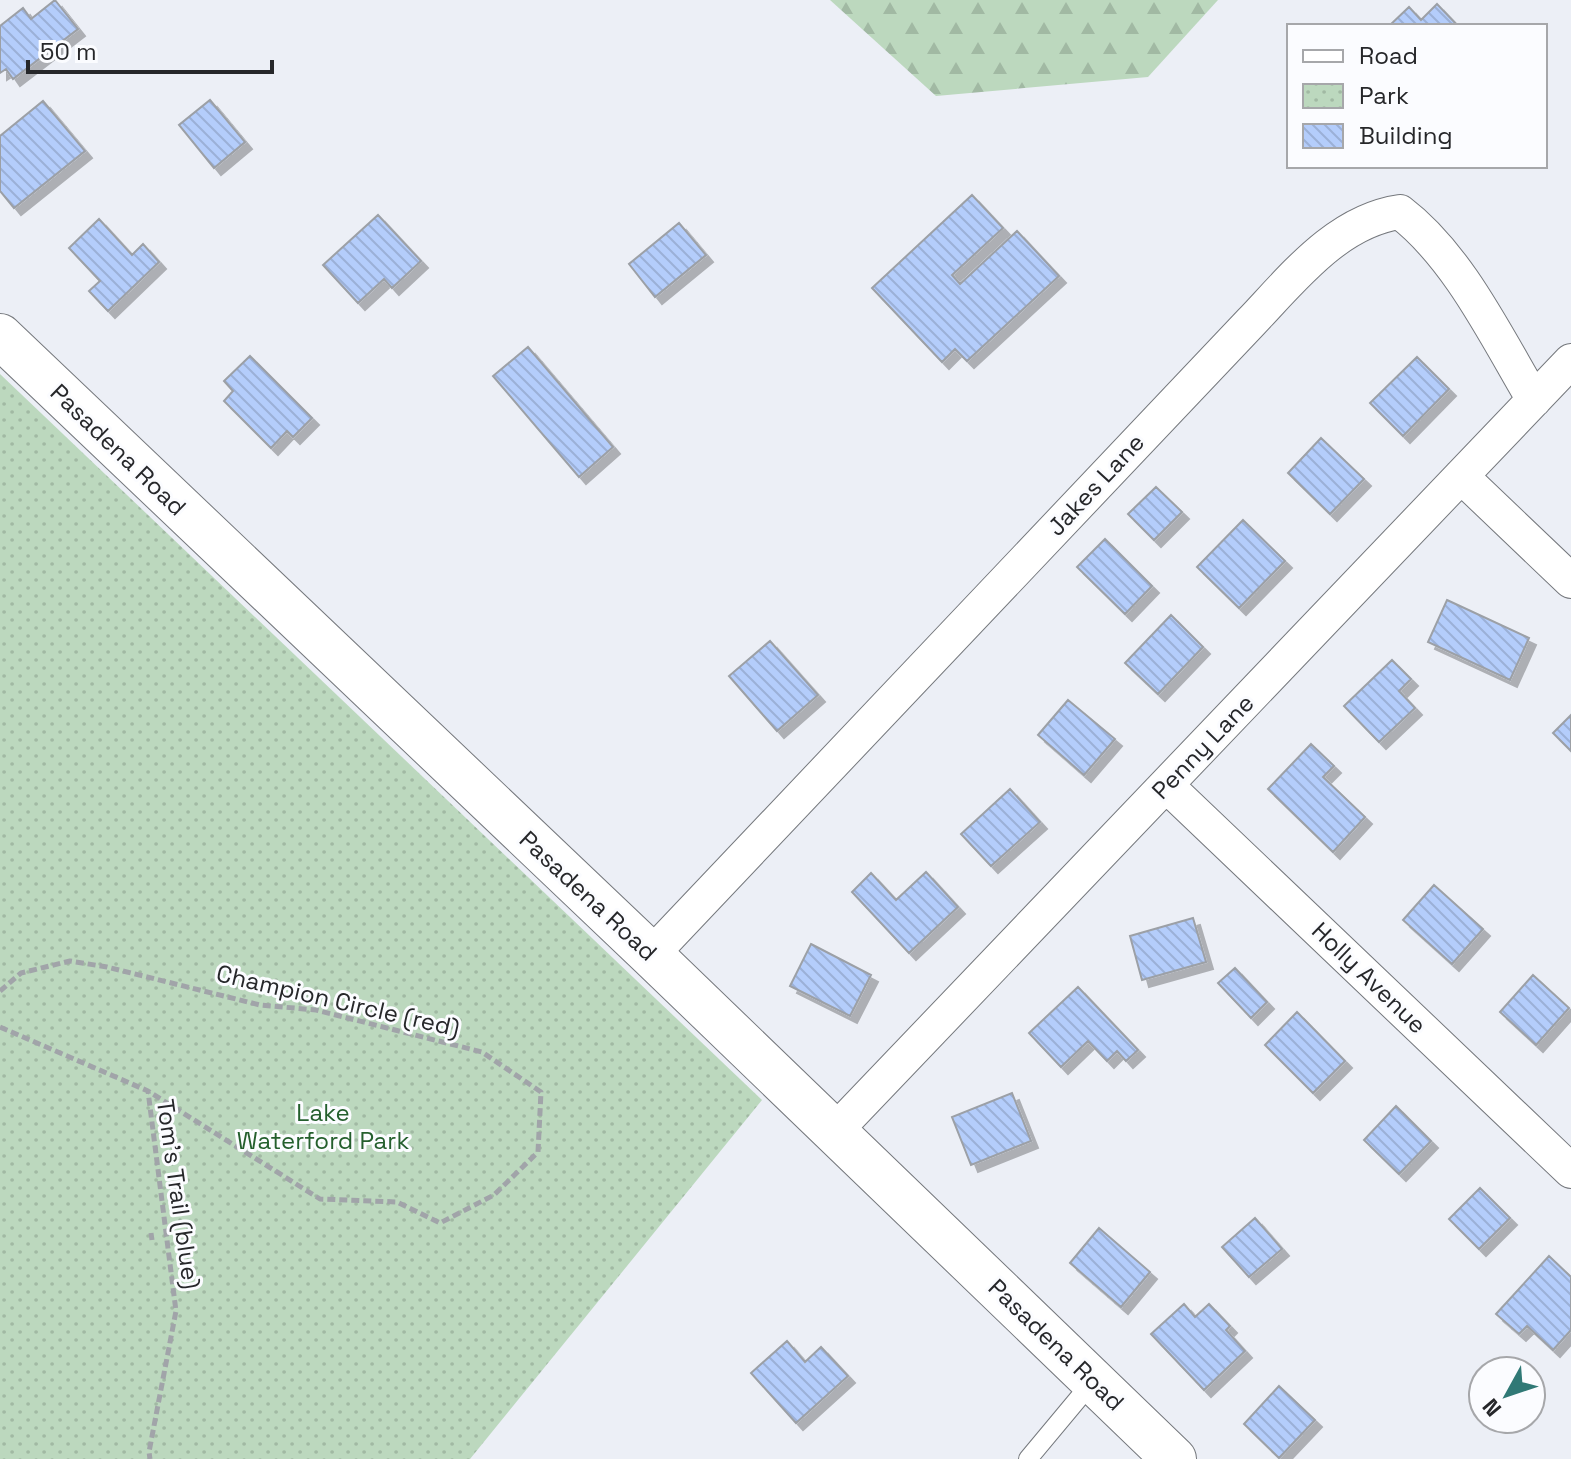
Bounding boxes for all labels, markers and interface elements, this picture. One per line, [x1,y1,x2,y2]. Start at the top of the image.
scale bar [28,24,272,74]
legend [1287,24,1547,168]
text: 50 m [40,36,97,67]
text: Road [1359,40,1418,71]
text: Park [1359,80,1409,111]
text: Building [1359,120,1453,151]
street label: Pasadena Road [44,377,193,522]
street label: Jakes Lane [1040,427,1151,542]
street label: Penny Lane [1145,688,1260,806]
street label: Pasadena Road [513,824,664,967]
street label: Holly Avenue [1305,915,1433,1040]
street label: Champion Circle (red) [214,957,463,1044]
street label: Tom's Trail (blue) [150,1097,207,1291]
park label: Lake Waterford Park [237,1097,409,1156]
street label: Pasadena Road [982,1272,1131,1417]
north arrow [1467,1355,1547,1435]
text: N [1476,1393,1507,1423]

